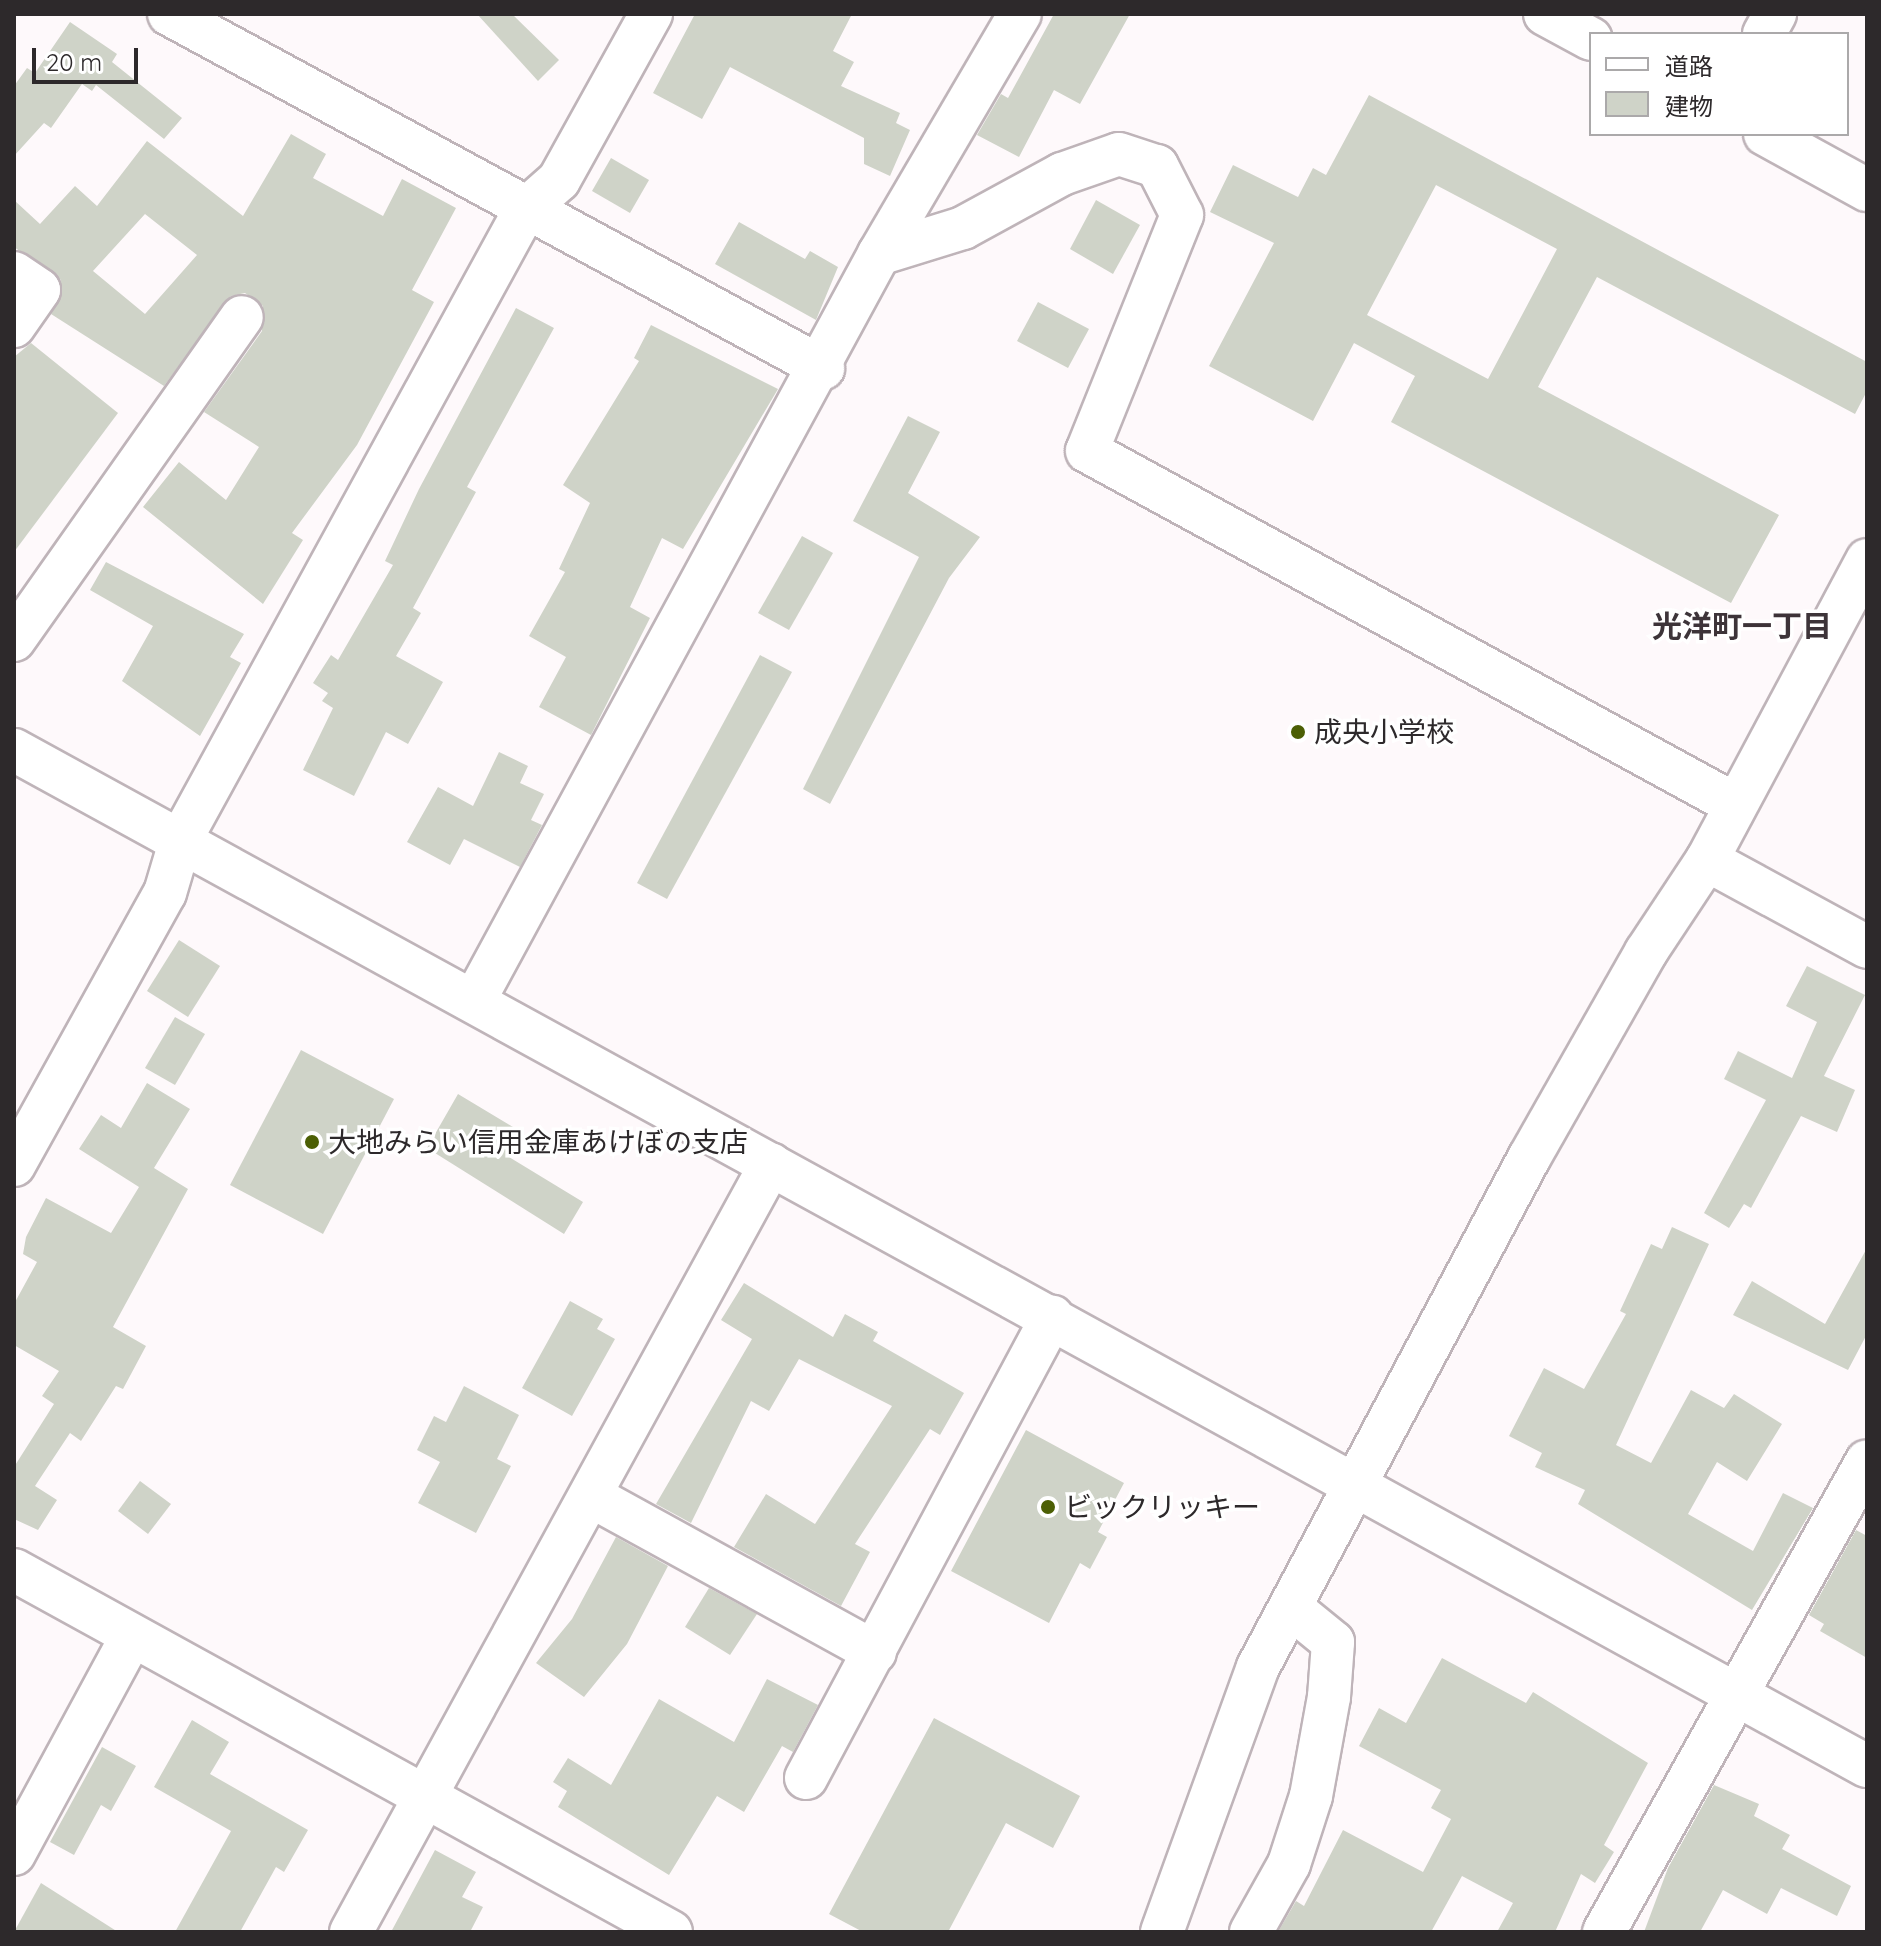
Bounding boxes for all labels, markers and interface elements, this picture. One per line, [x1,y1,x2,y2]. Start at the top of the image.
scale bar [36,32,142,82]
legend [1589,32,1849,136]
text: 20 m [46,47,102,77]
text: 道路 [1665,51,1713,81]
text: 建物 [1665,91,1713,121]
district label: 光洋町一丁目 [1652,608,1832,644]
place label: 成央小学校 [1314,715,1454,749]
marker: 成央小学校 [1289,723,1307,741]
place label: 大地みらい信用金庫あけぼの支店 [328,1125,748,1159]
marker: 大地みらい信用金庫あけぼの支店 [303,1133,321,1151]
place label: ビックリッキー [1064,1490,1260,1524]
marker: ビックリッキー [1039,1498,1057,1516]

